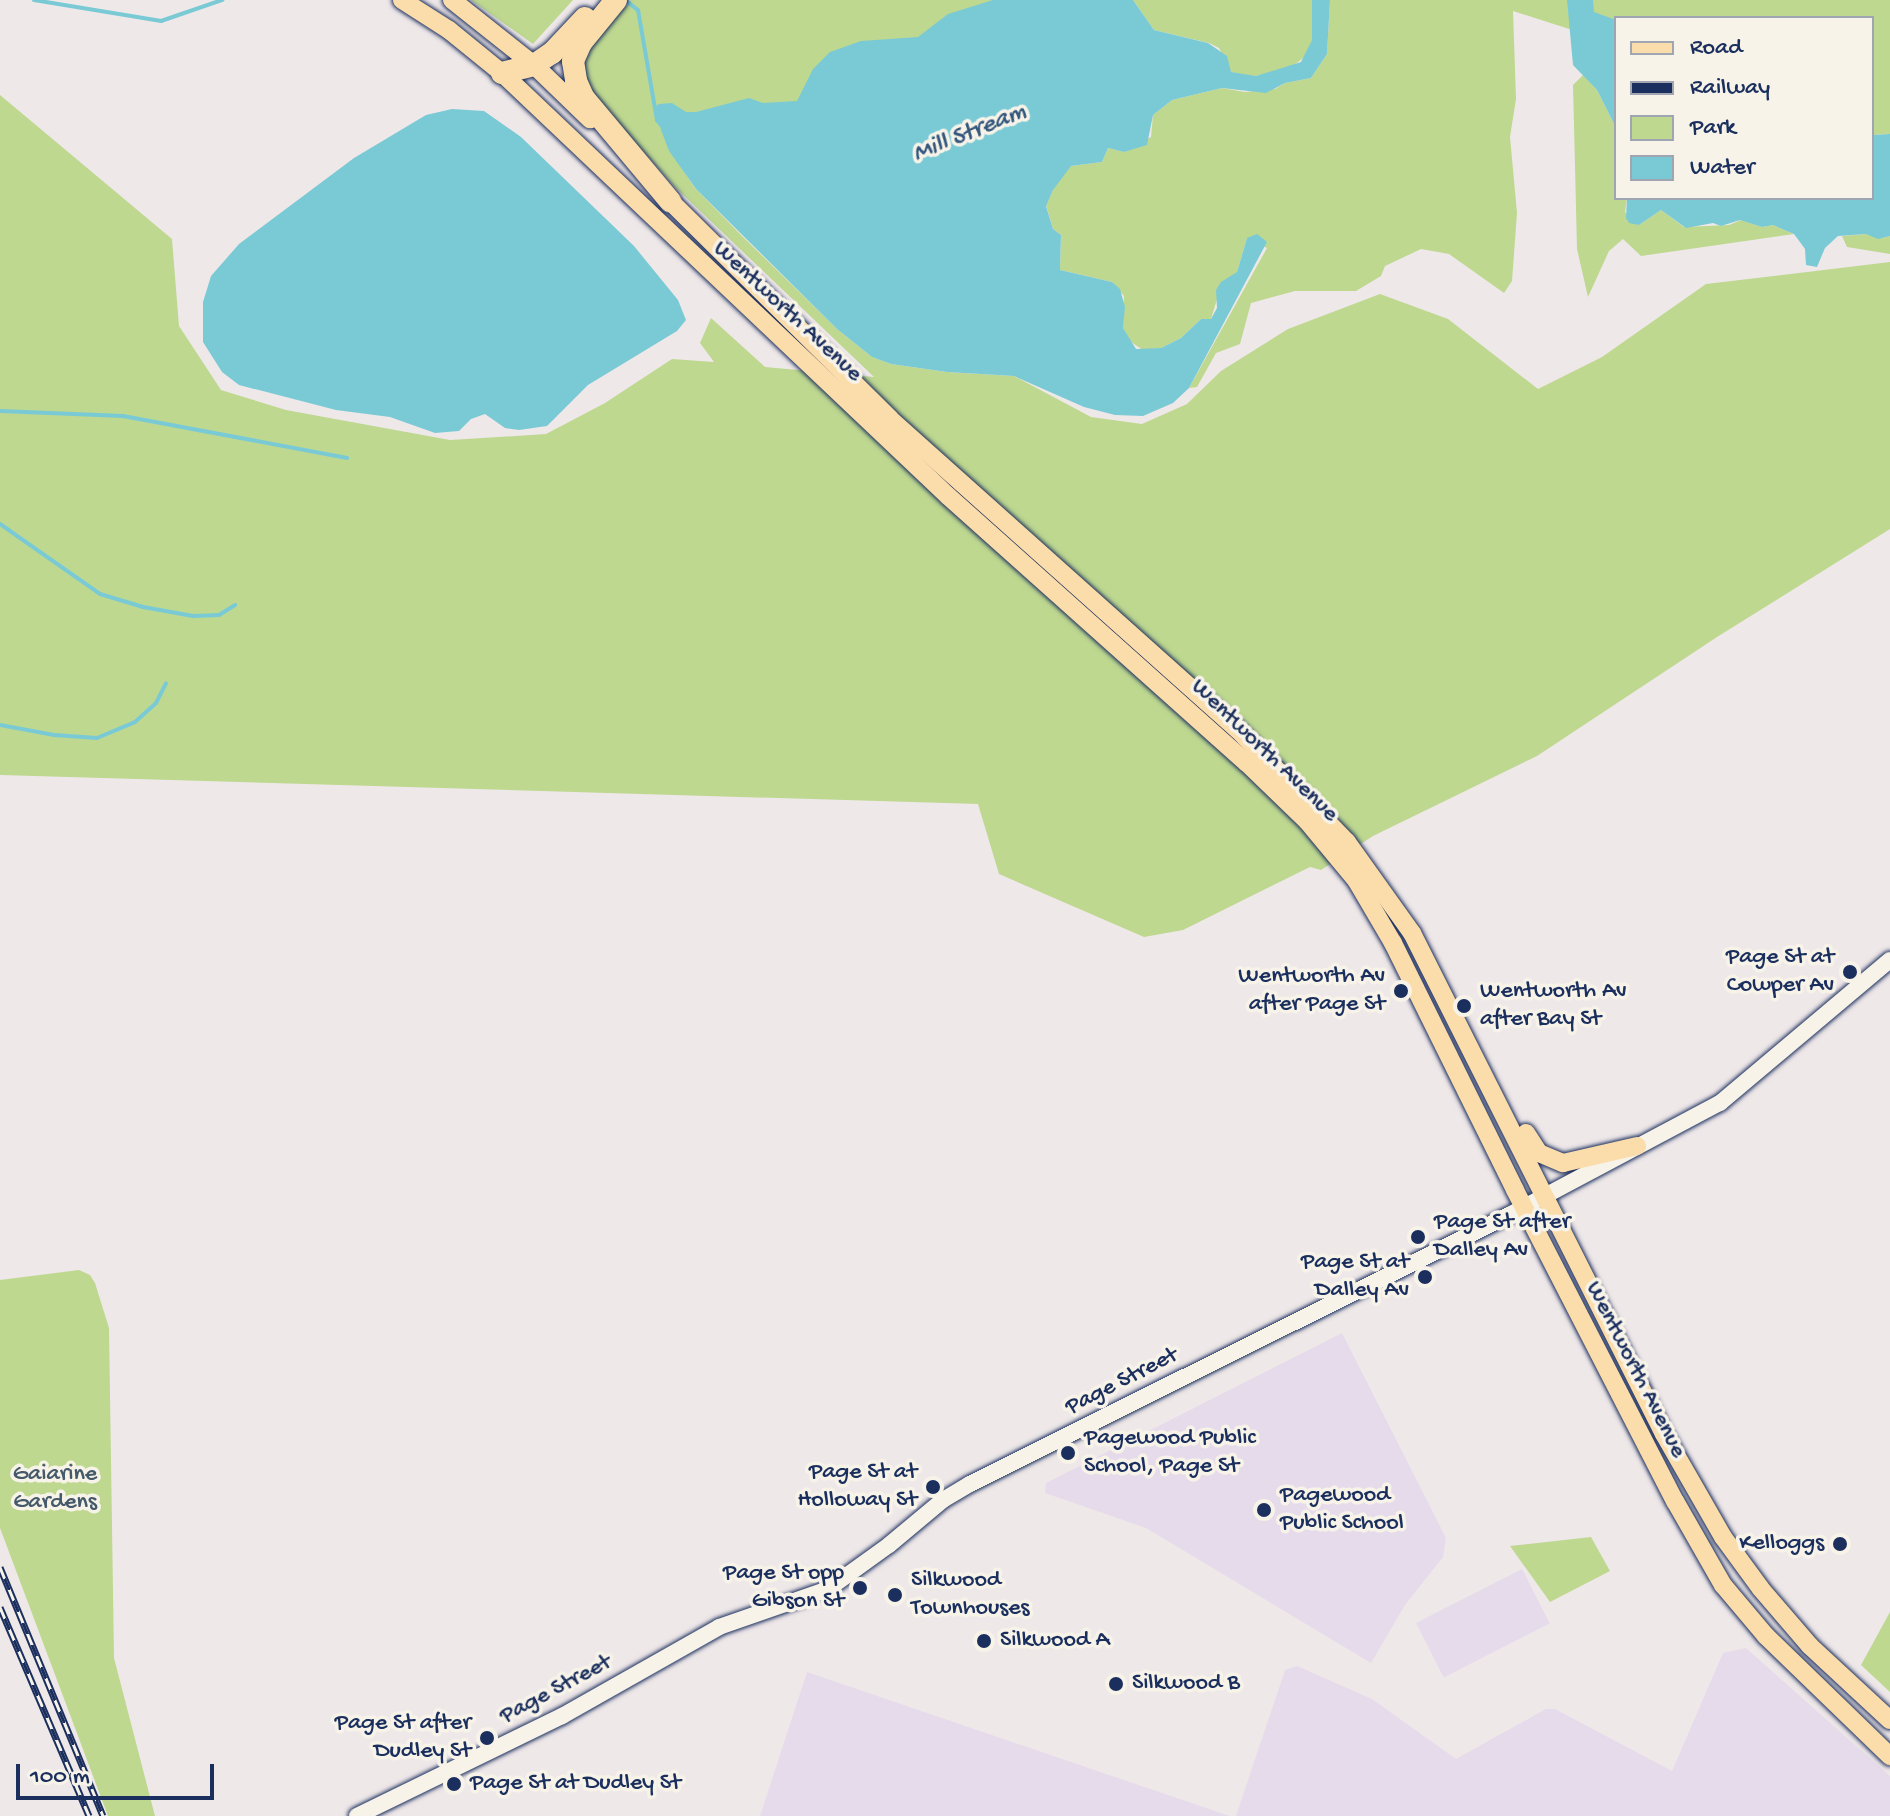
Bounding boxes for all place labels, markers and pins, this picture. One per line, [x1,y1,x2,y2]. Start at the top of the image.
place label: Page St at Cowper Av [1726,944,1834,1000]
place label: Wentworth Av after Page St [1238,963,1385,1019]
marker: Page St at Cowper Av [1841,963,1859,981]
place label: Wentworth Av after Bay St [1480,978,1627,1034]
marker: Wentworth Av after Page St [1392,982,1410,1000]
marker: Wentworth Av after Bay St [1455,997,1473,1015]
place label: Page St after Dalley Av [1434,1209,1570,1265]
marker: Page St after Dalley Av [1409,1228,1427,1246]
place label: Page St at Dalley Av [1301,1249,1409,1305]
marker: Page St at Dalley Av [1416,1268,1434,1286]
place label: Pagewood Public School, Page St [1084,1425,1256,1481]
marker: Pagewood Public School, Page St [1059,1444,1077,1462]
place label: Page St at Holloway St [797,1459,917,1515]
marker: Page St at Holloway St [924,1478,942,1496]
place label: Pagewood Public School [1280,1482,1404,1538]
marker: Pagewood Public School [1255,1501,1273,1519]
place label: Kelloggs [1739,1530,1824,1558]
marker: Kelloggs [1831,1535,1849,1553]
place label: Page St opp Gibson St [723,1560,844,1616]
place label: Silkwood Townhouses [911,1567,1029,1623]
marker: Page St opp Gibson St [851,1579,869,1597]
marker: Silkwood Townhouses [886,1586,904,1604]
place label: Silkwood A [1000,1627,1110,1655]
marker: Silkwood A [975,1632,993,1650]
place label: Silkwood B [1132,1670,1240,1698]
marker: Silkwood B [1107,1675,1125,1693]
place label: Page St after Dudley St [335,1710,471,1766]
marker: Page St after Dudley St [478,1729,496,1747]
place label: Page St at Dudley St [470,1770,681,1798]
marker: Page St at Dudley St [445,1775,463,1793]

